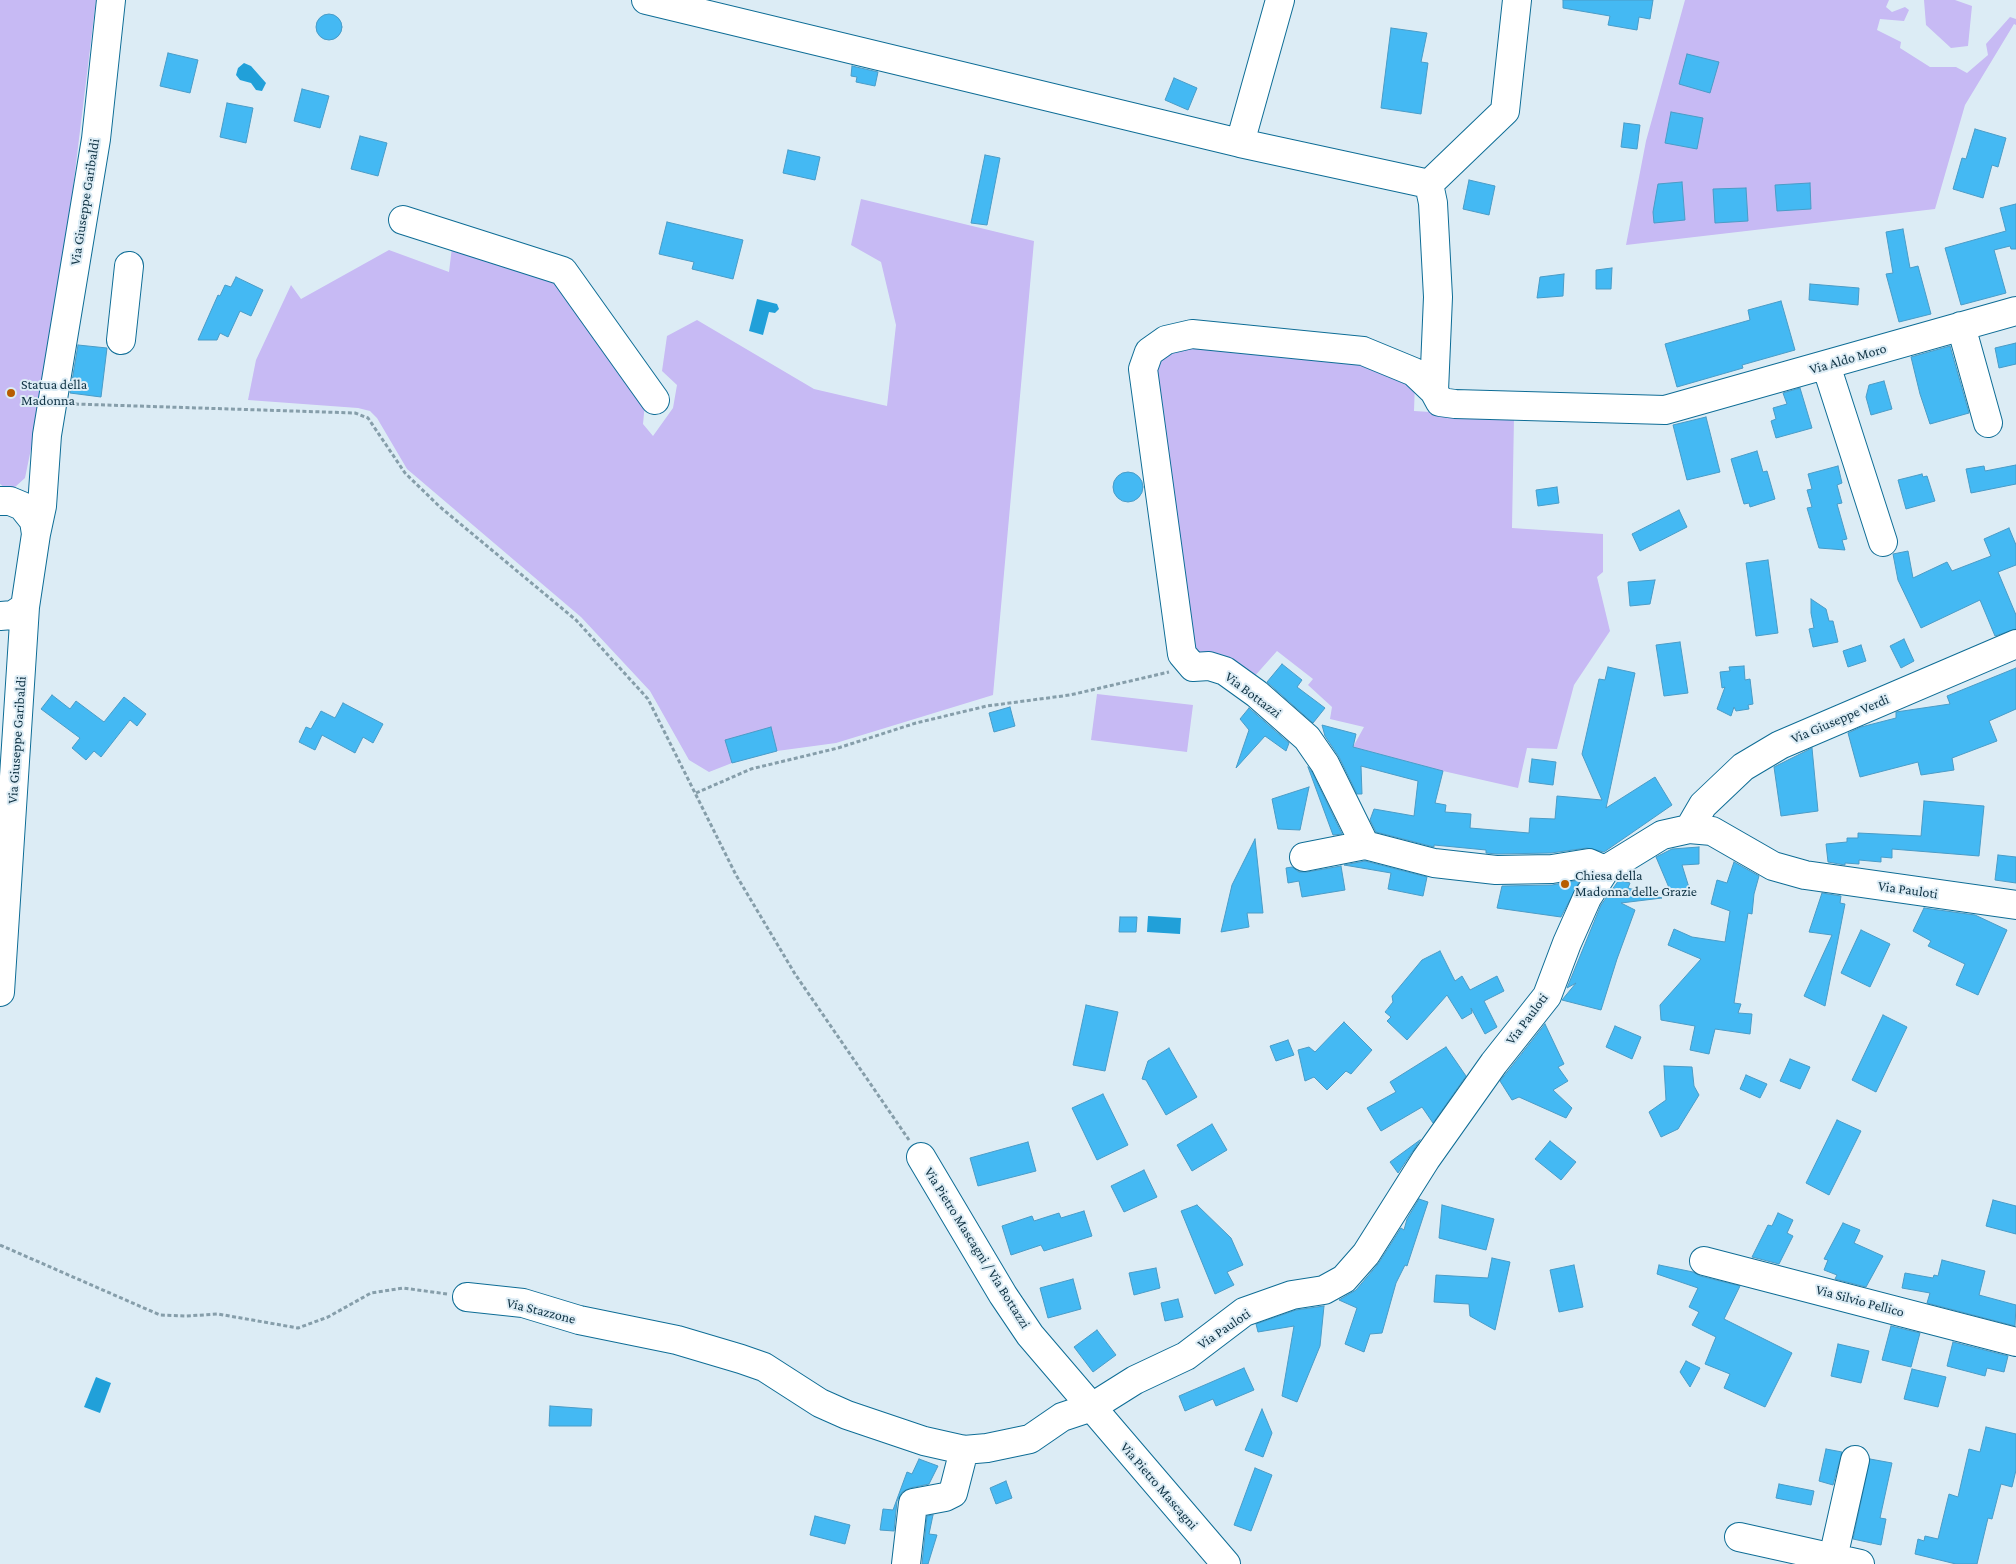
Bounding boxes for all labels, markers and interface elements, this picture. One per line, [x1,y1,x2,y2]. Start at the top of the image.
street label: Via Giuseppe Garibaldi [67,137,103,267]
street label: Via Aldo Moro [1808,340,1888,378]
place label: Statua della Madonna [21,377,87,410]
marker: Statua della Madonna [5,387,17,399]
street label: Via Bottazzi [1221,668,1285,722]
street label: Via Giuseppe Garibaldi [4,676,30,804]
street label: Via Giuseppe Verdi [1788,691,1892,747]
place label: Chiesa della Madonna delle Grazie [1575,868,1697,900]
street label: Via Pauloti [1877,877,1939,903]
marker: Chiesa della Madonna delle Grazie [1559,878,1571,890]
street label: Via Pauloti [1502,990,1552,1048]
street label: Via Pietro Mascagni / Via Bottazzi [920,1164,1034,1332]
street label: Via Silvio Pellico [1814,1281,1906,1321]
street label: Via Stazzone [505,1294,577,1328]
street label: Via Pauloti [1194,1305,1254,1353]
street label: Via Pietro Mascagni [1117,1439,1201,1533]

